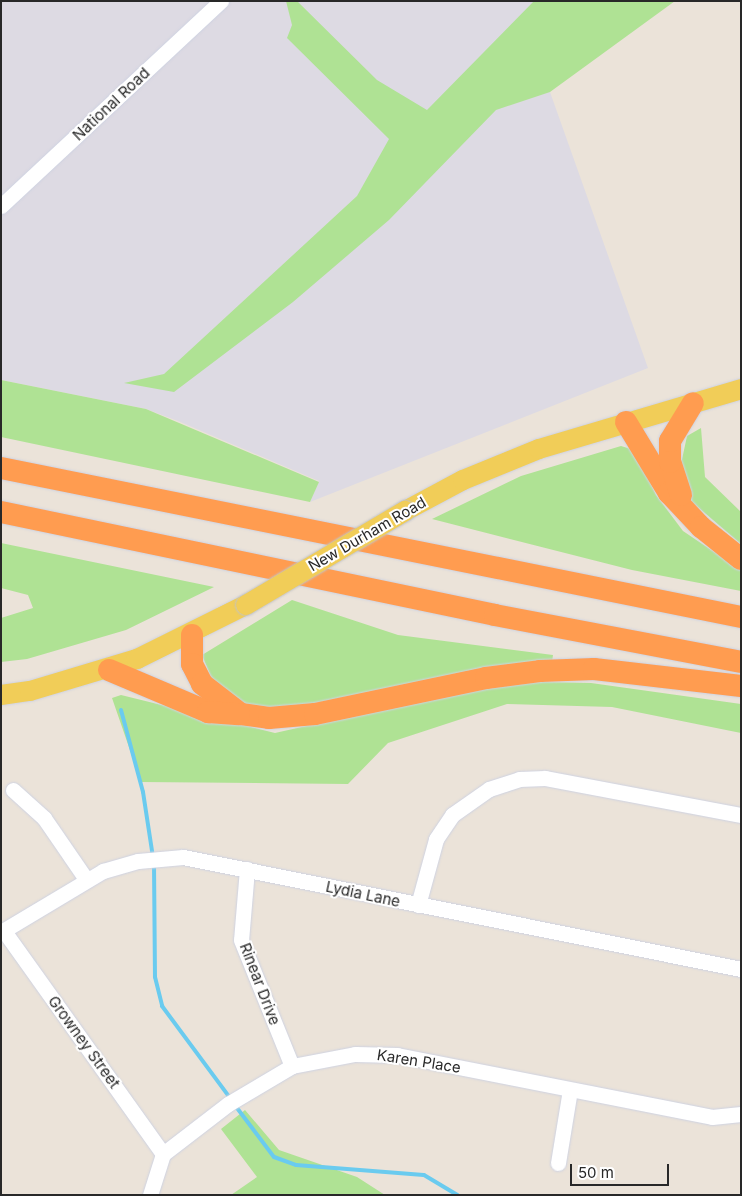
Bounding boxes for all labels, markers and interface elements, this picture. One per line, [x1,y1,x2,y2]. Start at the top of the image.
street label: National Road [69,64,153,144]
street label: New Durham Road [305,493,429,575]
street label: Lydia Lane [324,877,402,911]
street label: Rinear Drive [236,940,284,1028]
street label: Growney Street [44,992,124,1092]
street label: Karen Place [376,1045,462,1077]
scale bar [572,1154,671,1186]
text: 50 m [578,1163,614,1182]

